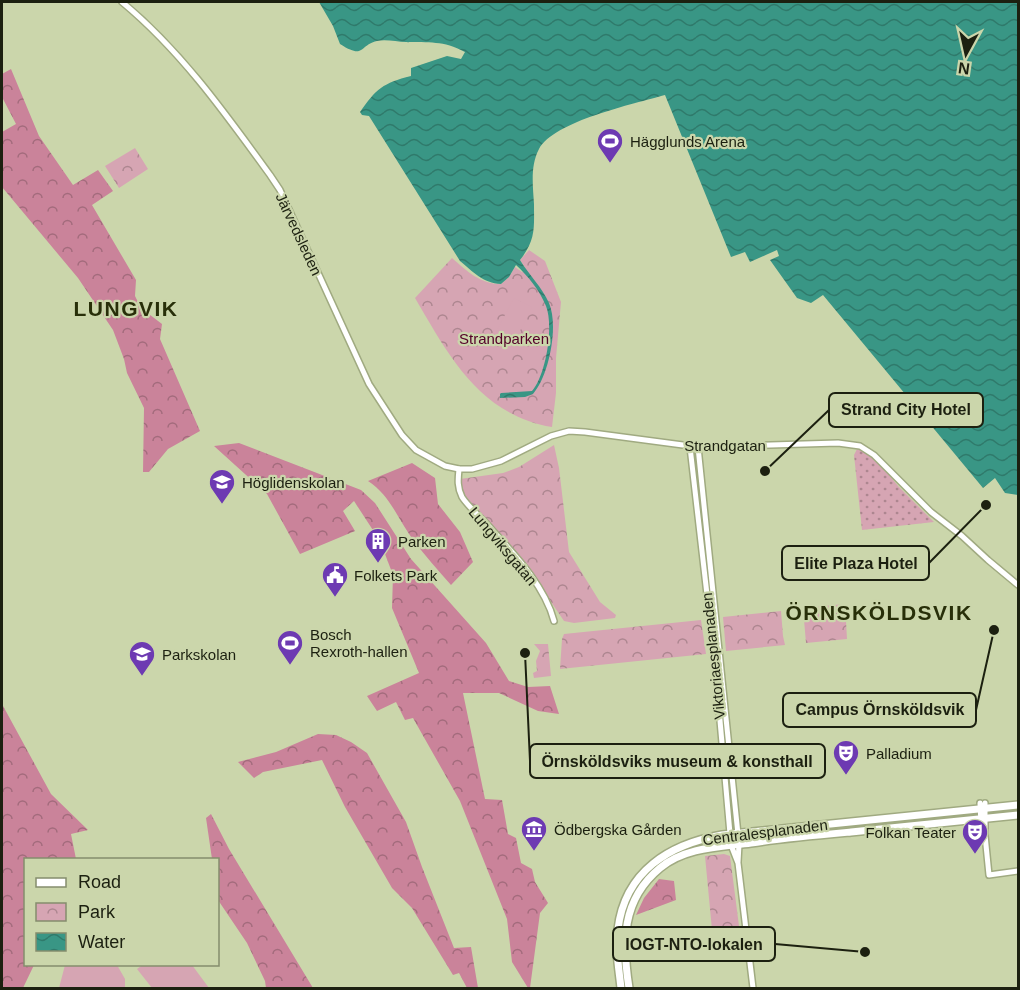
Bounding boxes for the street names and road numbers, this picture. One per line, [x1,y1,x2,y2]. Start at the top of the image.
street label: Järvedsleden [272,190,326,278]
street label: Strandgatan [684,437,766,454]
street label: Lungviksgatan [465,503,541,589]
street label: Viktoriaesplanaden [698,592,728,720]
street label: Centralesplanaden [701,816,829,848]

